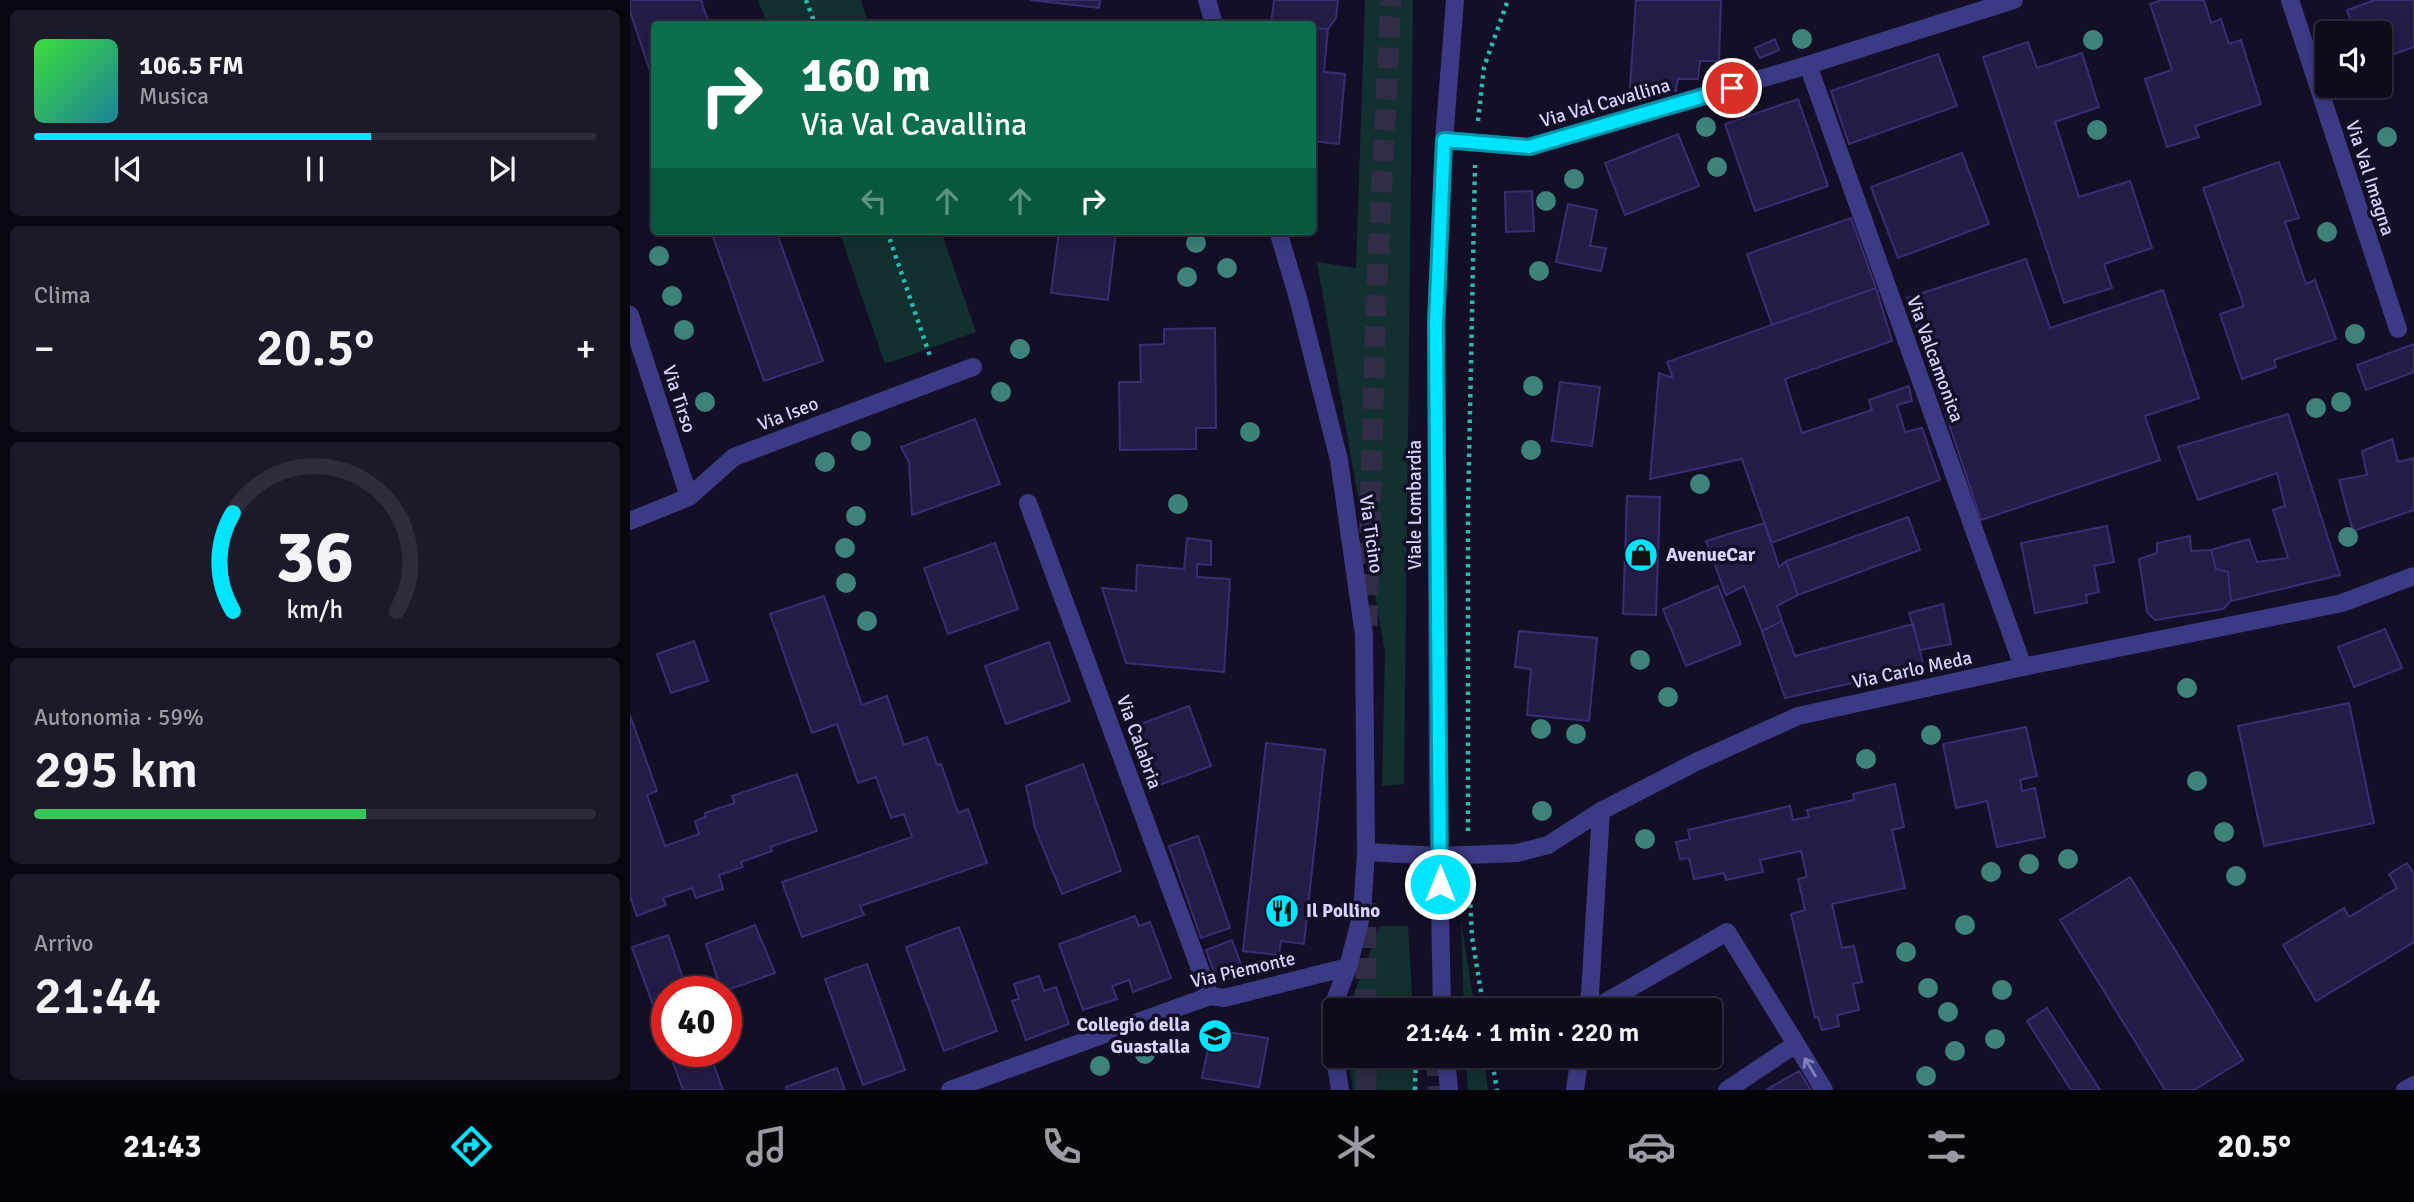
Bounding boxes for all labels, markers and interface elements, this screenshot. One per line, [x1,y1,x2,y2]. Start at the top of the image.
map controls [2315,21,2392,98]
button: sound [2315,21,2392,98]
text: 160 m [801,45,931,105]
icon: right [686,49,777,140]
text: 106.5 FM [139,50,244,82]
pin [1702,58,1762,118]
icon: arrive [1713,69,1751,107]
street label: Via Val Cavallina [1537,73,1673,133]
text: Musica [139,82,209,111]
text: Via Val Cavallina [801,105,1027,144]
street label: Via Val Imagna [2340,117,2400,239]
icon: previous [109,150,147,188]
icon: pause [296,150,334,188]
icon: next [483,150,521,188]
icon: left [855,182,893,220]
icon: ahead [928,182,966,220]
icon: ahead [1001,182,1039,220]
icon: right [1074,182,1112,220]
text: Clima [34,281,91,310]
street label: Via Valcamonica [1901,293,1969,425]
text: 20.5° [256,316,374,380]
text: − [34,325,55,372]
text: + [575,325,596,372]
street label: Via Tirso [657,362,701,436]
street label: Via Iseo [754,391,822,437]
street label: Viale Lombardia [1403,440,1427,570]
street label: Via Ticino [1354,493,1388,575]
text: 36 [276,513,354,602]
shop icon: AvenueCar [1622,536,1660,574]
place label: AvenueCar [1666,543,1756,567]
text: km/h [287,594,343,625]
street label: Via Carlo Meda [1850,646,1974,694]
street label: Via Calabria [1111,692,1167,792]
text: Autonomia · 59% [34,703,204,732]
text: 295 km [34,738,198,802]
position arrow [1403,847,1477,921]
restaurant icon: Il Pollino [1263,892,1301,930]
place label: Il Pollino [1306,899,1380,923]
text: Arrivo [34,929,94,958]
street label: Via Piemonte [1188,946,1298,994]
text: 21:44 [34,964,161,1028]
speed limit sign: 40 [651,976,742,1067]
place label: Collegio della Guastalla [1077,1013,1190,1059]
school or university icon: Collegio della Guastalla [1196,1017,1234,1055]
text: 21:44 · 1 min · 220 m [1406,1017,1639,1049]
one-way arrow [1803,1058,1817,1078]
icon: directions [447,1122,496,1171]
icon: music [742,1122,791,1171]
icon: phone [1037,1122,1086,1171]
icon: climate [1332,1122,1381,1171]
icon: car [1627,1122,1676,1171]
icon: filters [1922,1122,1971,1171]
text: 21:43 [123,1127,202,1166]
text: 20.5° [2217,1127,2291,1166]

